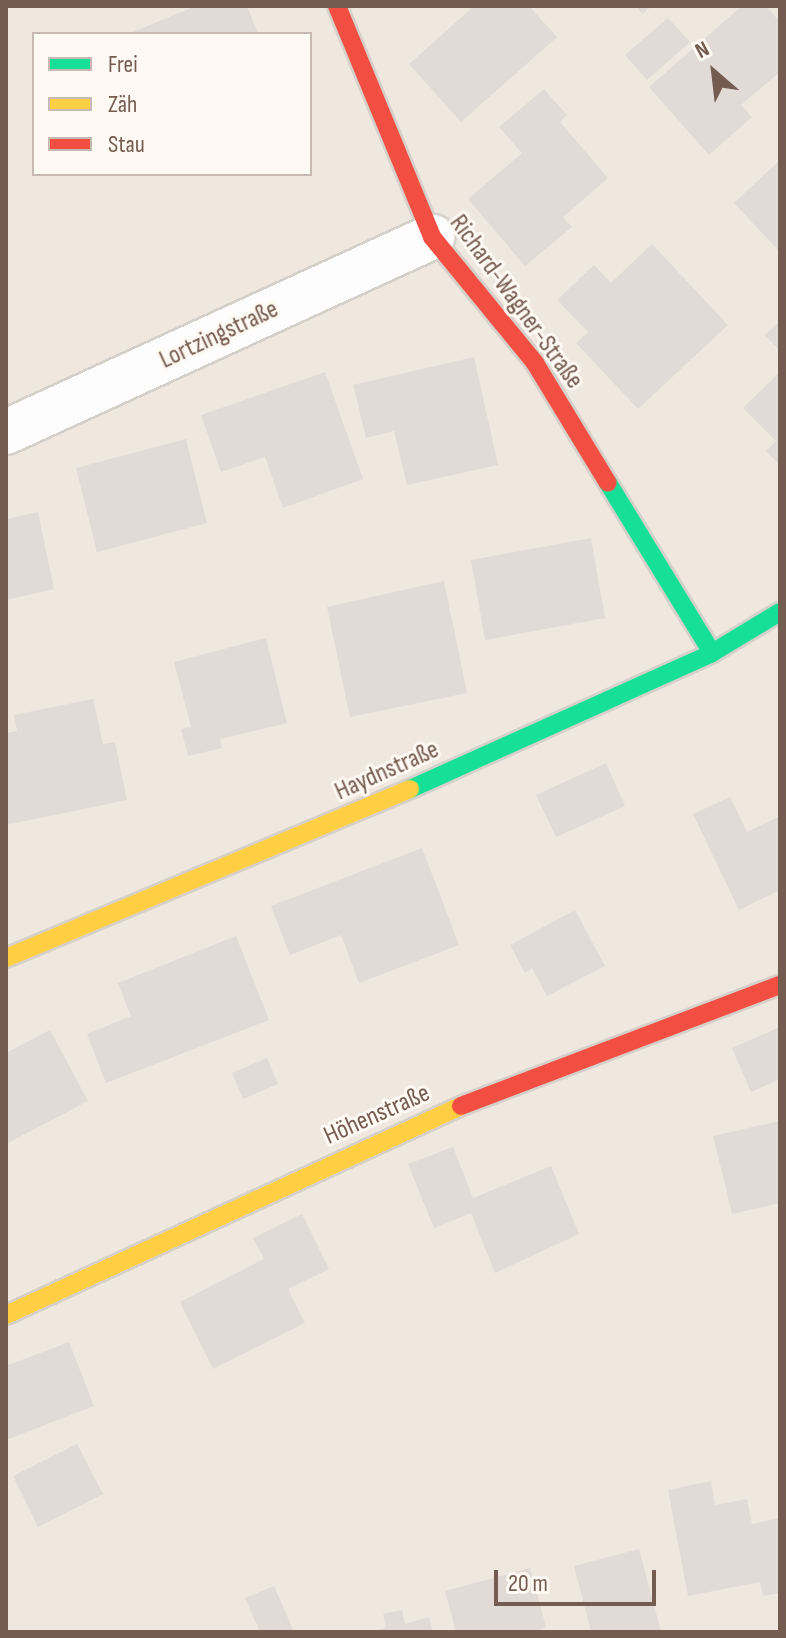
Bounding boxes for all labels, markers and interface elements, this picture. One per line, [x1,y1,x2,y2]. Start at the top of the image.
legend [32,32,312,176]
north arrow [674,32,754,112]
text: N [691,36,714,65]
text: Frei [108,50,138,79]
text: Zäh [108,90,137,119]
text: Stau [108,130,145,159]
street label: Richard-Wagner-Straße [442,209,590,395]
street label: Lortzingstraße [155,294,283,376]
street label: Haydnstraße [330,734,444,808]
street label: Höhenstraße [319,1078,435,1152]
scale bar [498,1554,660,1604]
text: 20 m [508,1569,548,1598]

